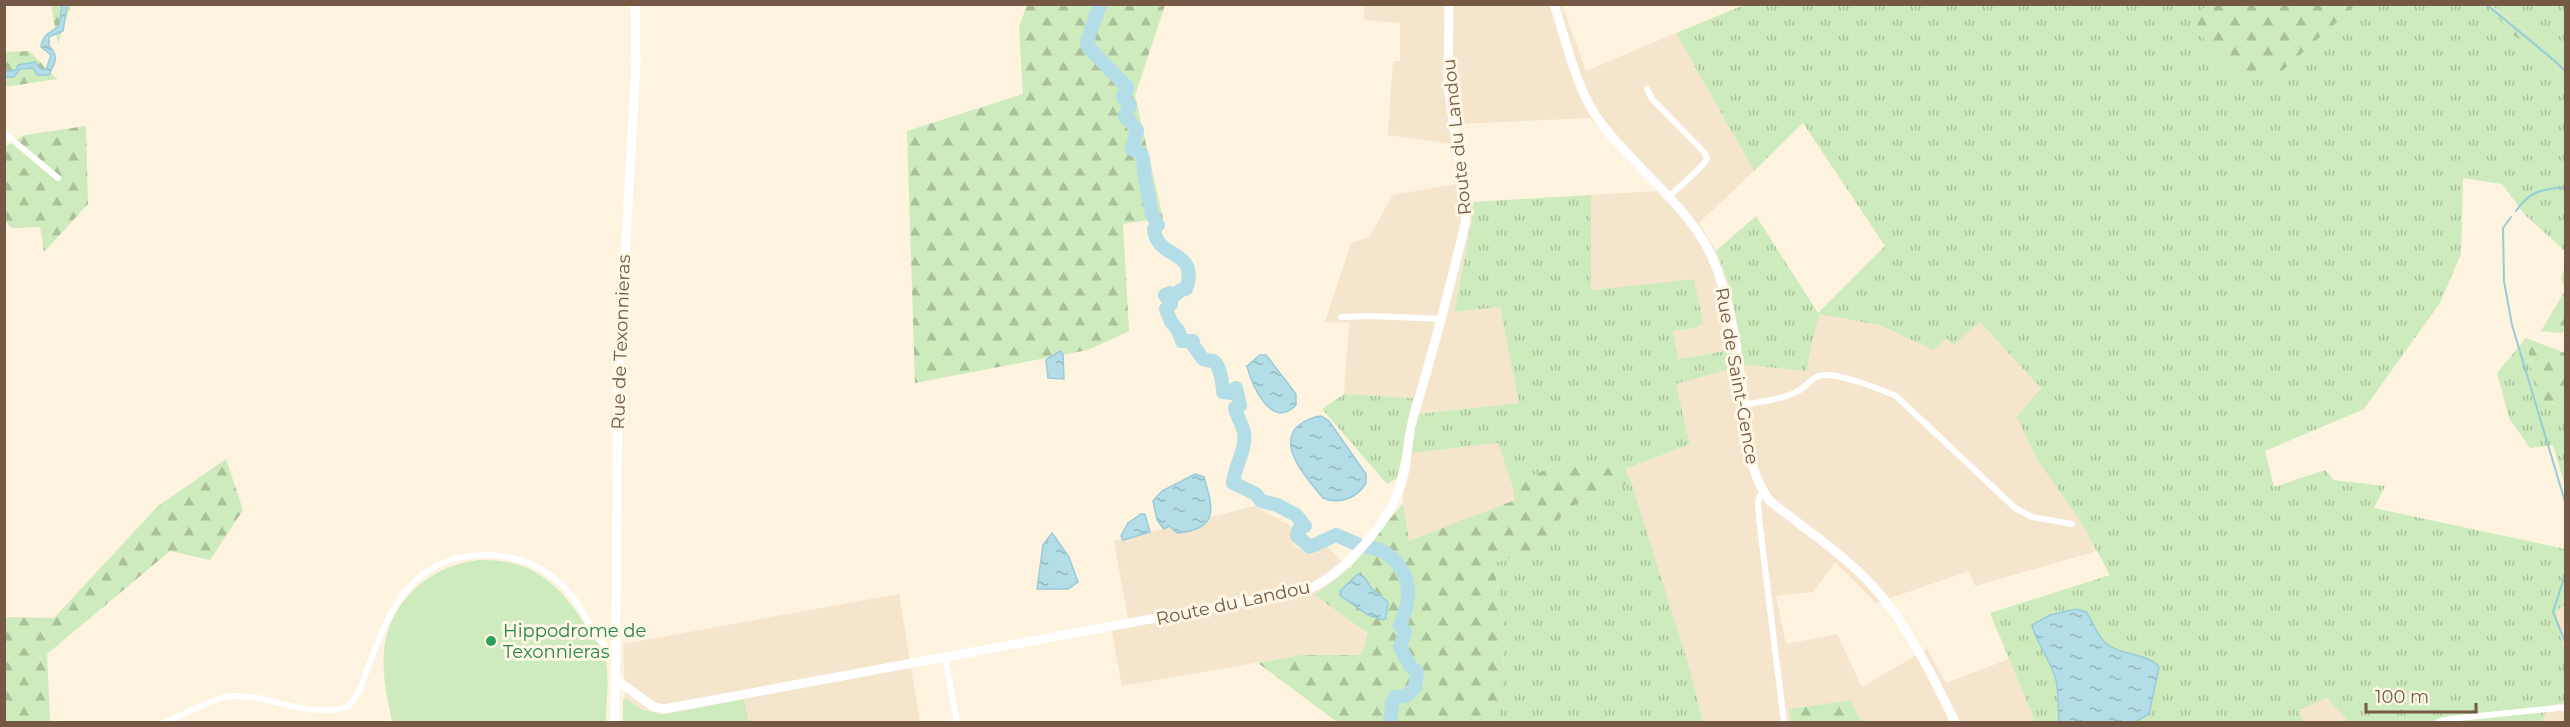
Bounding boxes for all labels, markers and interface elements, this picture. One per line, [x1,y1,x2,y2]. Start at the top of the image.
street label: Route du Landou [1438,58,1476,216]
street label: Rue de Texonnieras [607,254,635,430]
street label: Rue de Saint-Gence [1711,286,1763,466]
street label: Route du Landou [1154,576,1312,630]
place label: Hippodrome de Texonnieras [503,620,647,663]
marker: Hippodrome de Texonnieras [484,634,498,648]
scale bar [2366,676,2476,714]
text: 100 m [2375,686,2429,708]

